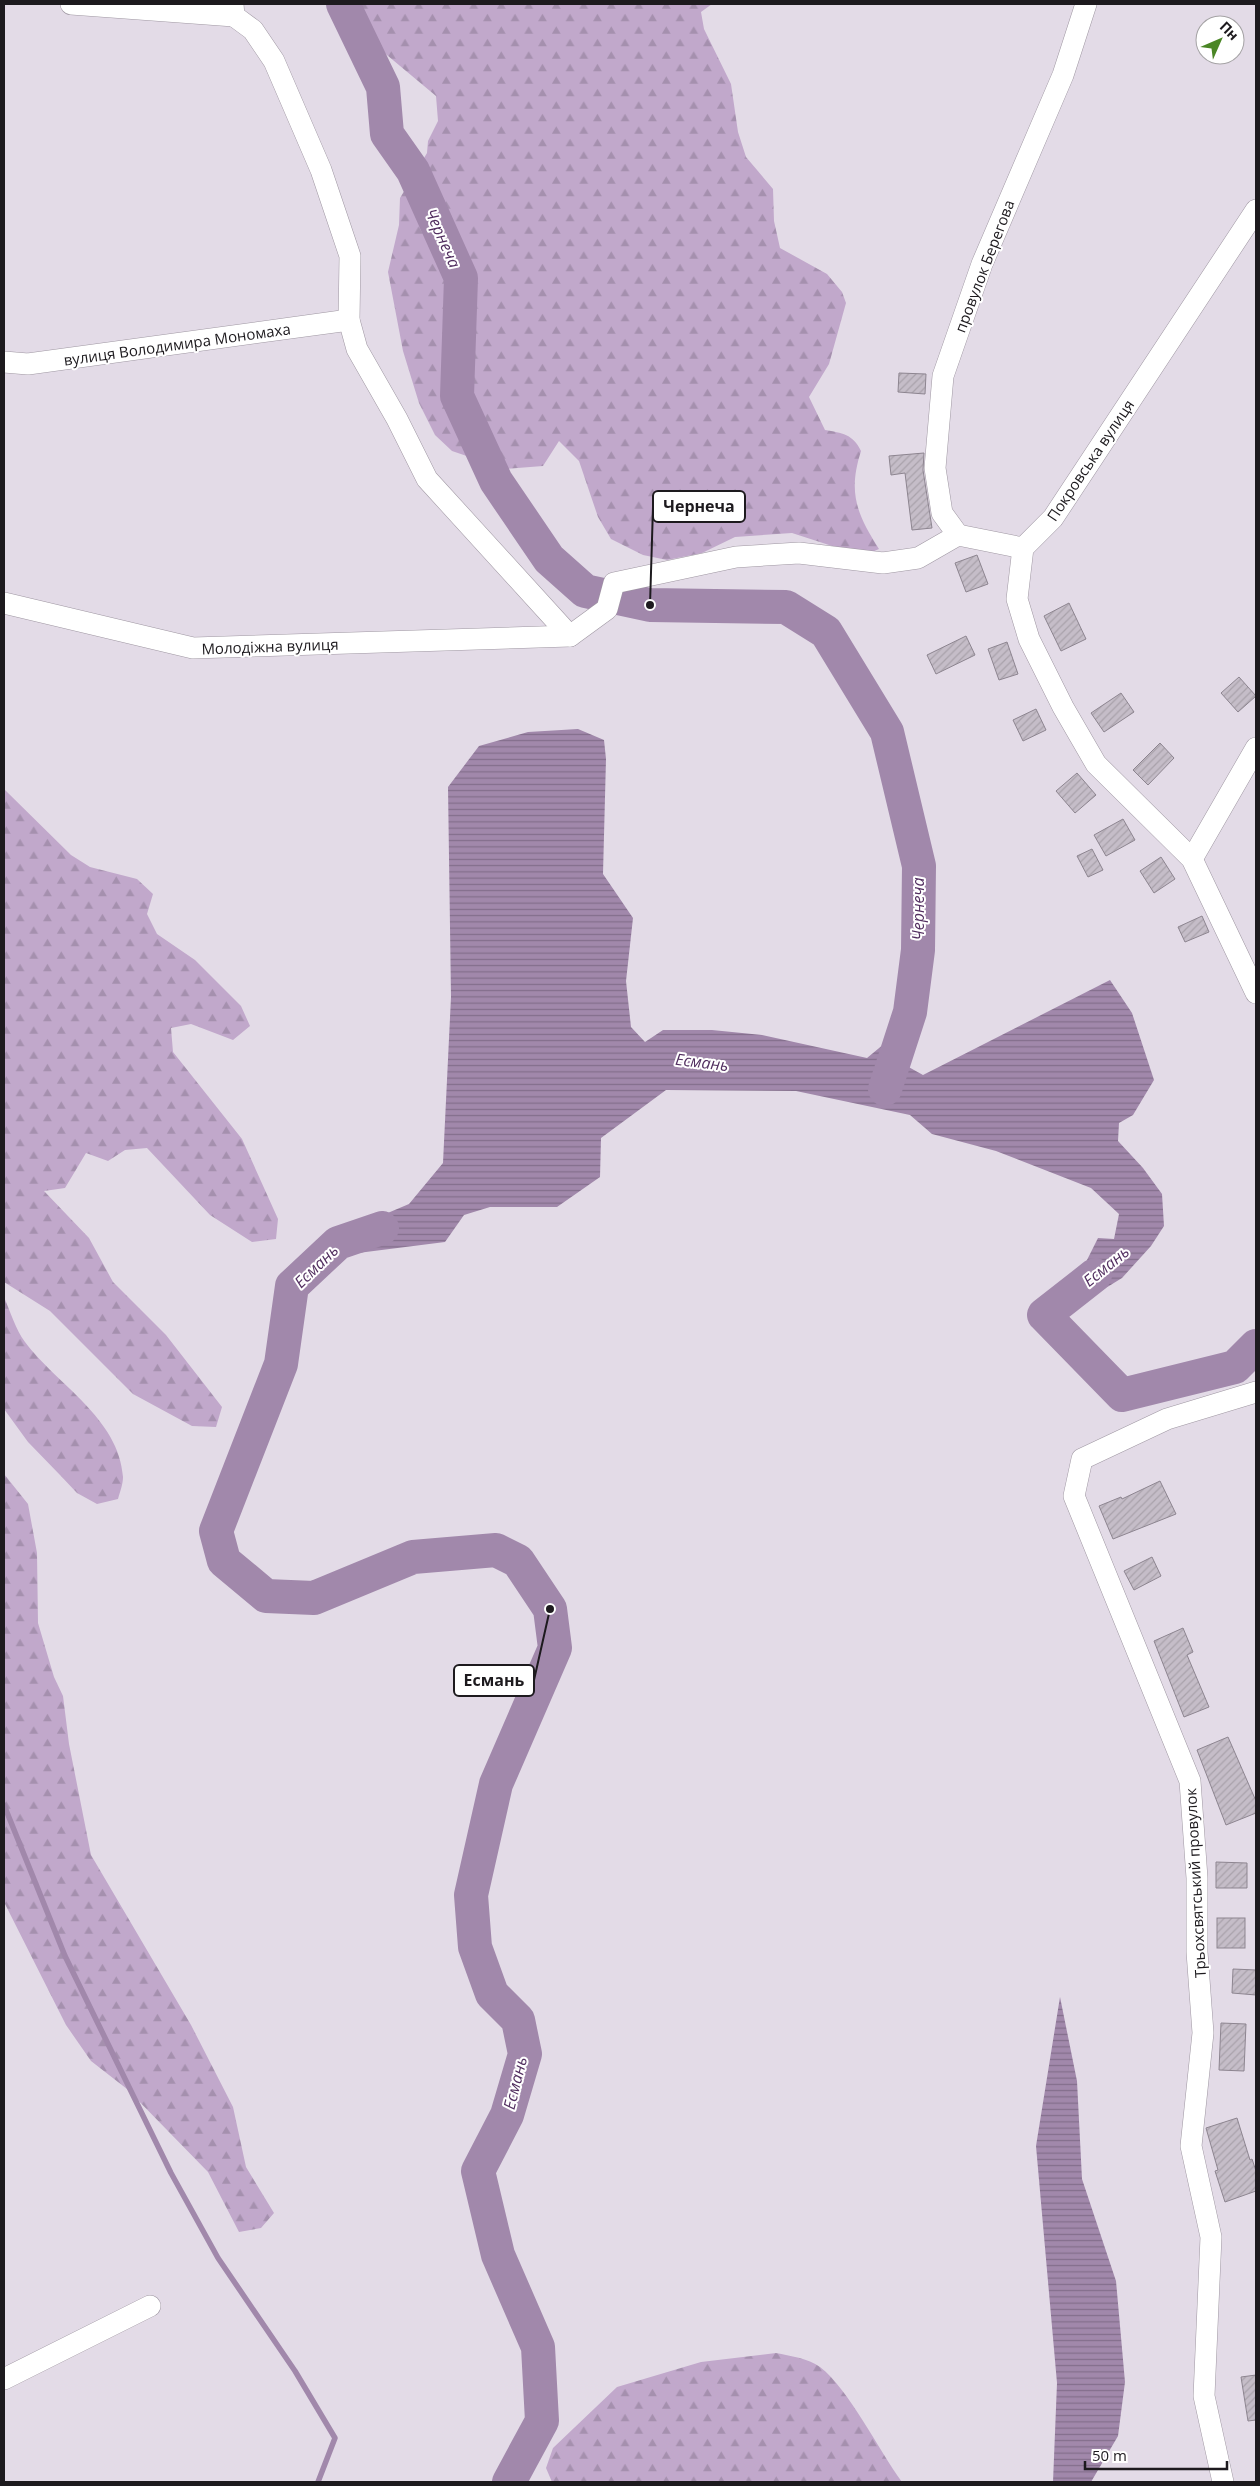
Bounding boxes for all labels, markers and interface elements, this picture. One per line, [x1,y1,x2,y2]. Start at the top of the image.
north arrow [1195,15,1245,65]
text: Пн [1216,17,1243,44]
street label: провулок Берегова [949,197,1019,335]
water label: Чернеча [420,205,466,271]
street label: вулиця Володимира Мономаха [62,318,292,370]
street label: Покровська вулиця [1042,395,1138,525]
callout: Чернеча [653,491,745,522]
text: Чернеча [663,495,735,517]
street label: Молодіжна вулиця [201,634,339,658]
water label: Чернеча [907,878,929,940]
water label: Есмань [674,1048,730,1076]
water label: Есмань [289,1240,343,1292]
water label: Есмань [1078,1241,1134,1291]
callout: Есмань [454,1665,534,1696]
text: Есмань [464,1669,525,1691]
street label: Трьохсвятський провулок [1180,1787,1210,1978]
water label: Есмань [498,2054,532,2112]
scale bar [1085,2438,1228,2470]
text: 50 m [1092,2445,1127,2465]

